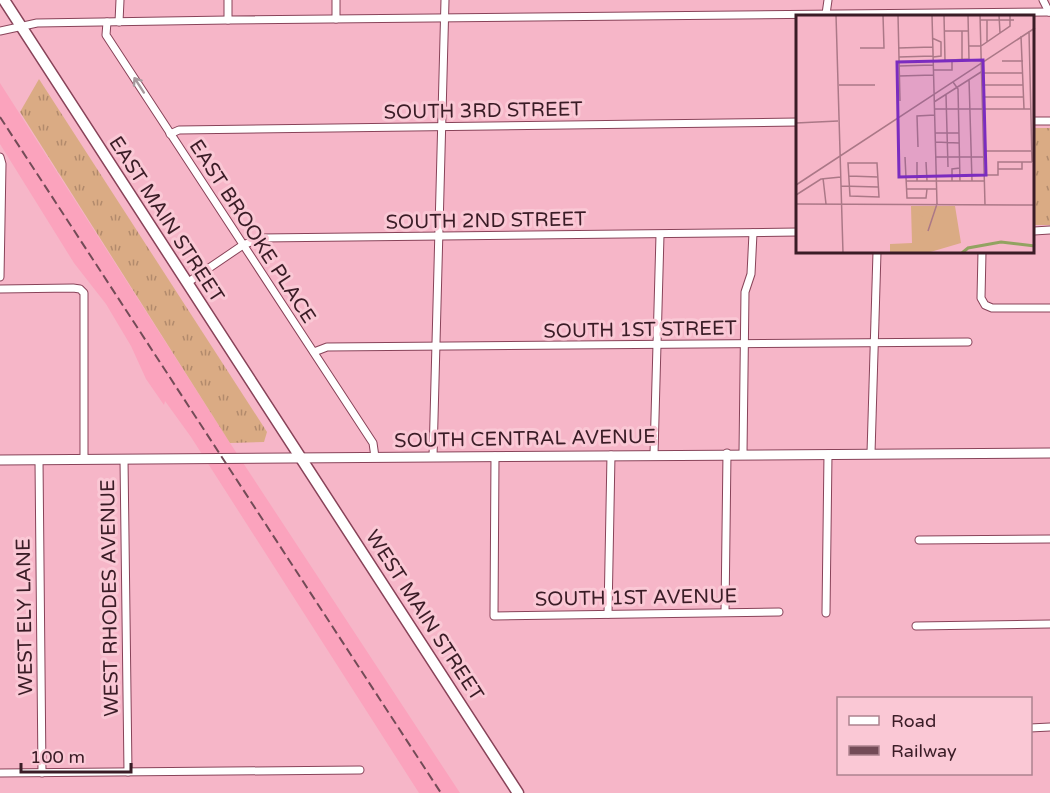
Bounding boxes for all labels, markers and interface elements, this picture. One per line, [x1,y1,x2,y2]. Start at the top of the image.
inset map [796,15,1035,254]
one-way arrow [132,77,144,94]
street label: SOUTH 3RD STREET [383,97,583,125]
street label: EAST MAIN STREET [103,132,229,307]
street label: EAST BROOKE PLACE [184,135,321,328]
street label: SOUTH 2ND STREET [385,207,587,235]
street label: SOUTH 1ST STREET [543,316,737,344]
street label: SOUTH CENTRAL AVENUE [394,425,656,453]
street label: WEST RHODES AVENUE [96,479,124,717]
street label: WEST MAIN STREET [360,526,488,705]
street label: WEST ELY LANE [12,538,38,696]
street label: SOUTH 1ST AVENUE [535,584,737,612]
legend [837,697,1032,775]
text: Road [891,710,936,732]
scale bar [21,736,130,774]
text: Railway [891,740,957,762]
text: 100 m [30,746,85,768]

